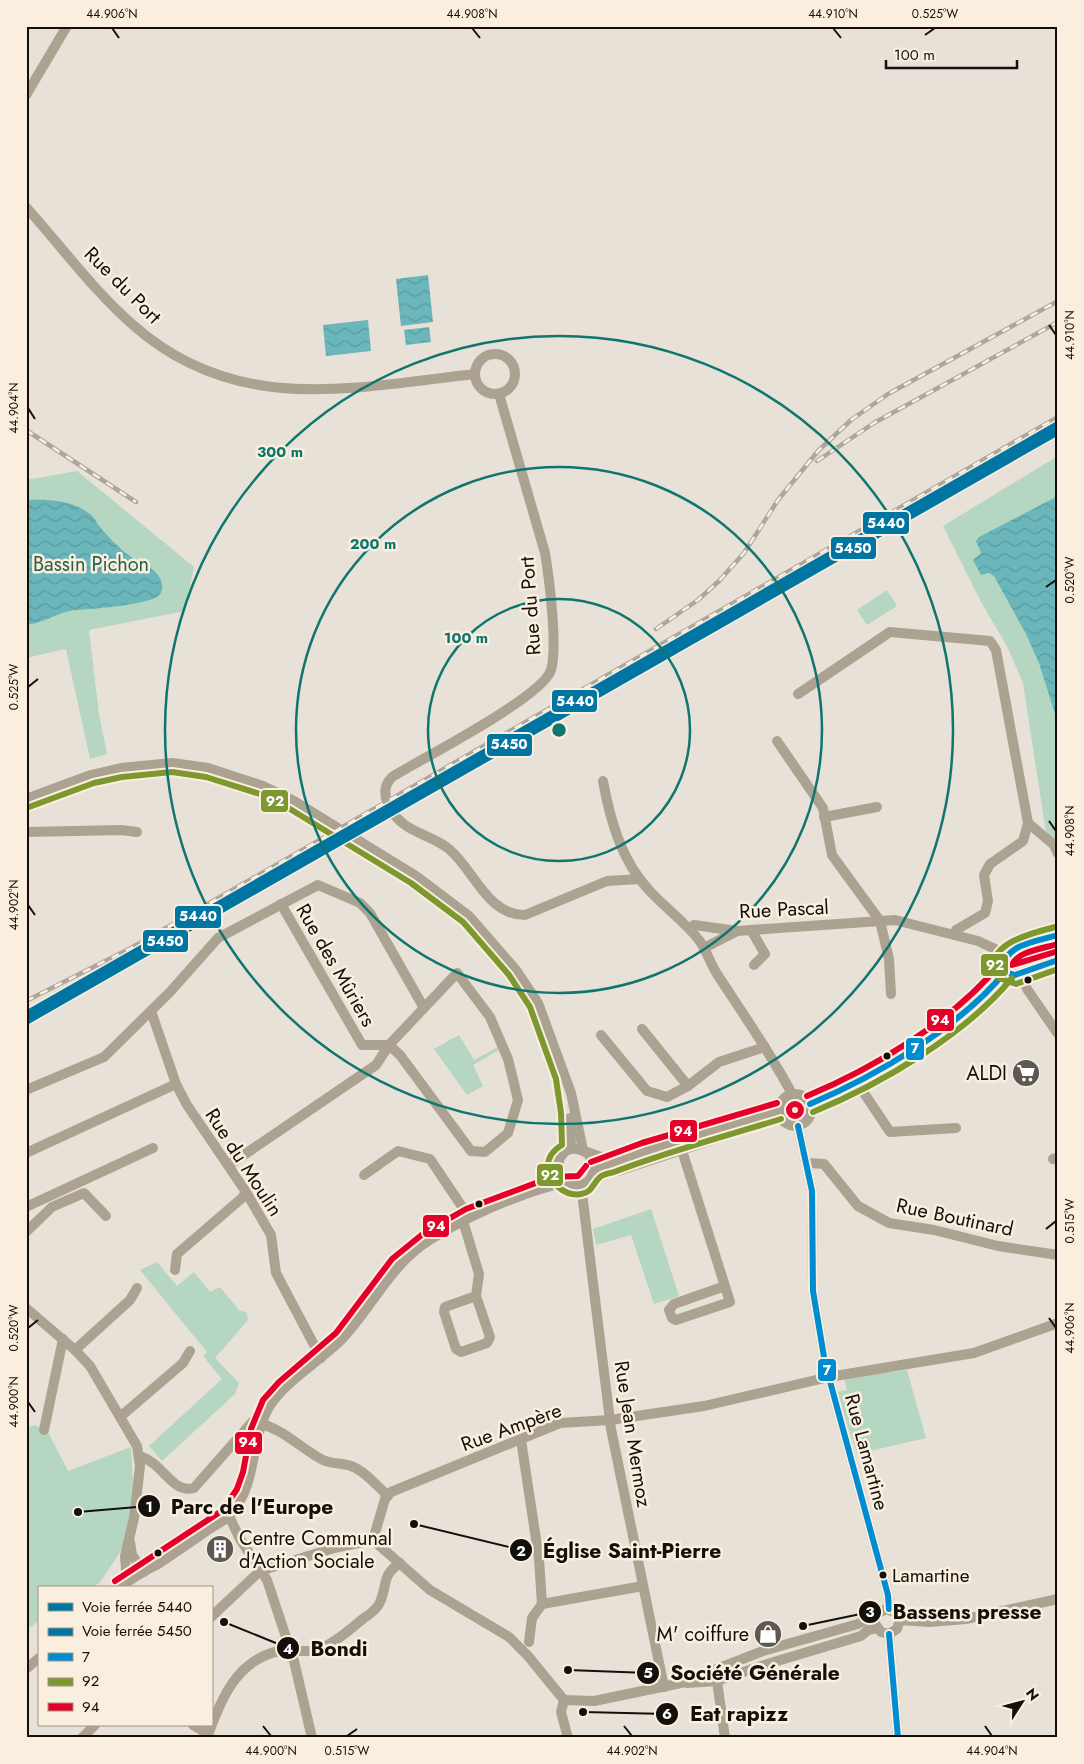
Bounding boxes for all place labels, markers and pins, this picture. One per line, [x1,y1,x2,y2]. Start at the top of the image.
centre of rings [550,721,568,739]
unlabelled marker [1023,975,1033,985]
unlabelled marker [882,1051,892,1061]
supermarket icon: ALDI [1011,1058,1041,1088]
place label: ALDI [966,1059,1007,1088]
unlabelled marker [474,1199,484,1209]
callout: Parc de l'Europe [136,1488,344,1524]
place label: Centre Communal d'Action Sociale [239,1524,392,1576]
callout: Église Saint-Pierre [508,1532,731,1568]
building icon: Centre Communal d'Action Sociale [205,1534,235,1564]
unlabelled marker [153,1548,163,1558]
place label: Lamartine [892,1562,970,1589]
marker: Lamartine [878,1570,888,1580]
callout: Bassens presse [858,1594,1051,1630]
shop icon: M' coiffure [753,1619,783,1649]
place label: M' coiffure [657,1620,749,1649]
callout: Bondi [275,1630,377,1666]
callout: Société Générale [635,1655,850,1691]
callout: Eat rapizz [654,1696,798,1732]

